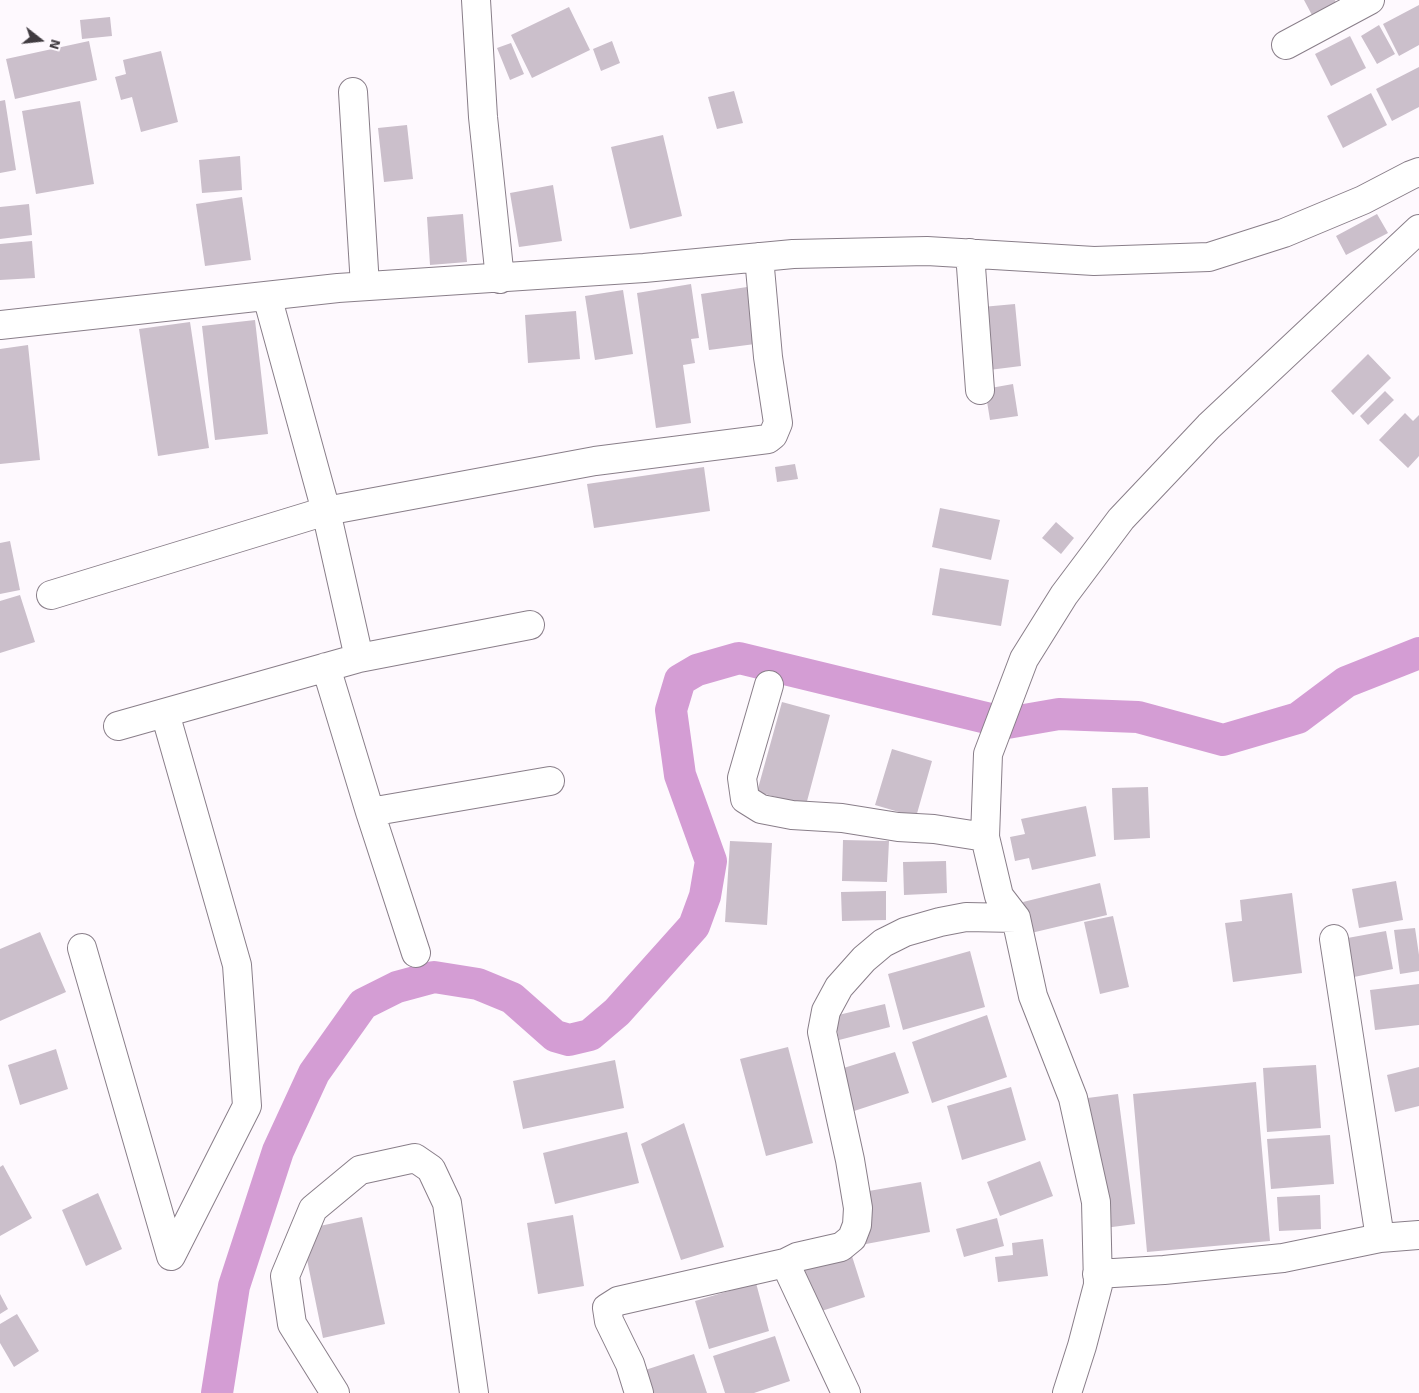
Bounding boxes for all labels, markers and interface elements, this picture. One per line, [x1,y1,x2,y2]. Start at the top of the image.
north arrow [15,15,65,65]
text: N [45,37,64,51]

